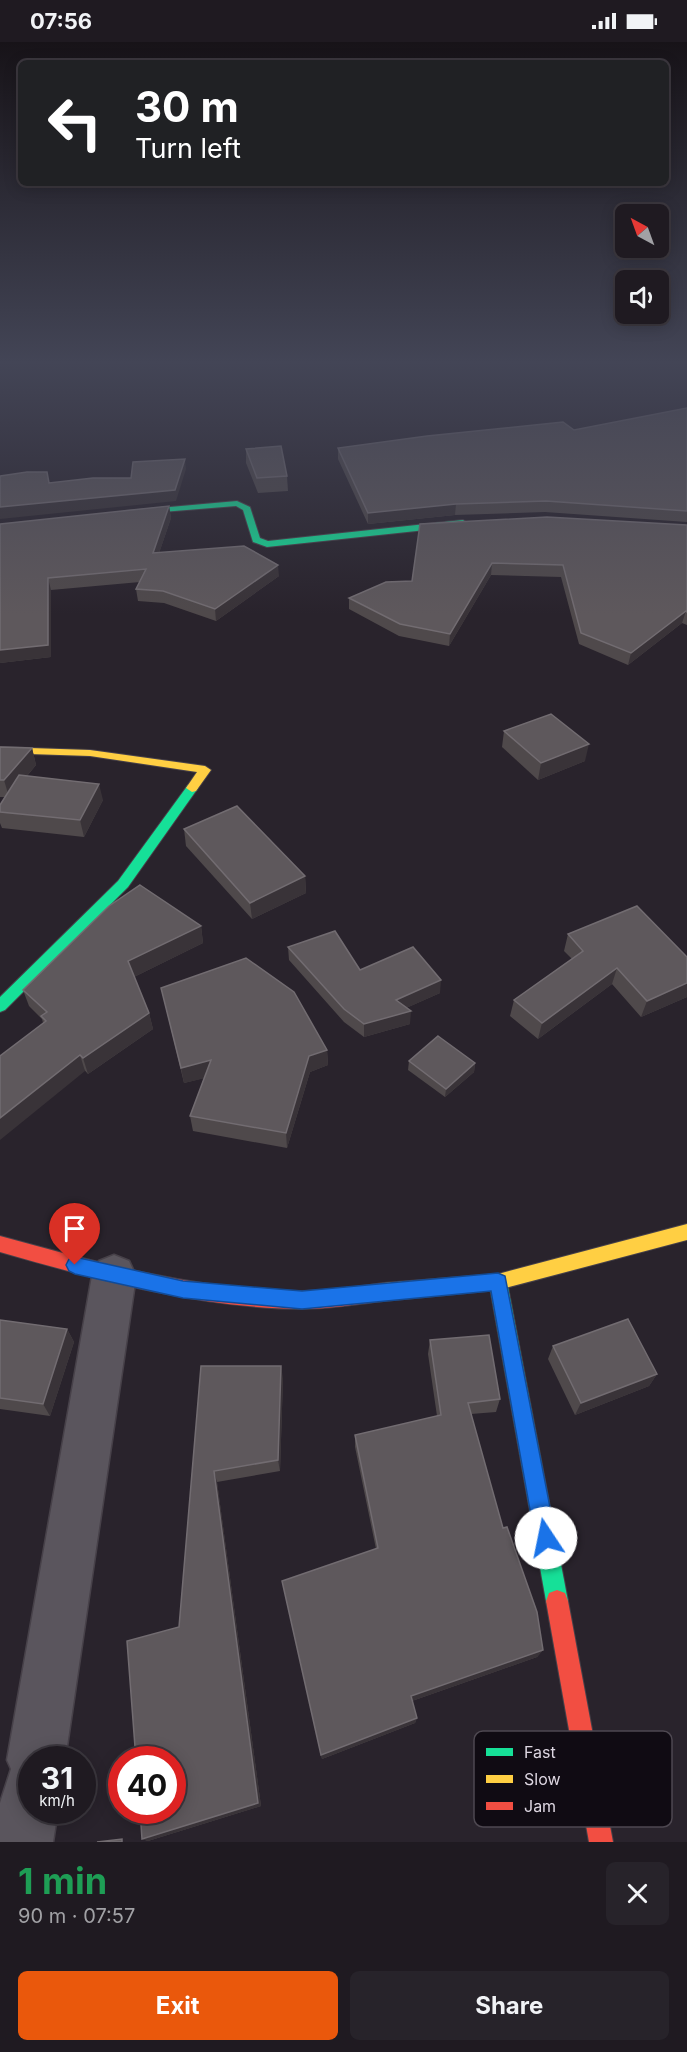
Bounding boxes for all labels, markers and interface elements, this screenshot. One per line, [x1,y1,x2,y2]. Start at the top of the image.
text: 07:56 [30,8,92,34]
text: 30 m [135,81,239,132]
icon: left [36,84,114,162]
text: Turn left [135,132,241,165]
north arrow [615,204,669,258]
map controls [615,204,669,324]
button: sound [615,270,669,324]
pin [49,1203,100,1265]
icon: arrive [58,1212,91,1245]
position arrow [514,1506,578,1570]
legend [474,1731,672,1827]
text: Fast [524,1742,556,1762]
speed limit sign: 40 [108,1746,186,1824]
text: 31 [41,1760,73,1796]
text: Slow [524,1769,561,1789]
text: km/h [39,1791,75,1810]
text: Jam [524,1796,556,1816]
text: 1 min [18,1859,107,1903]
button: close [606,1862,669,1925]
text: 90 m · 07:57 [18,1904,135,1928]
button: Exit [18,1971,338,2040]
button: Share [350,1971,669,2040]

